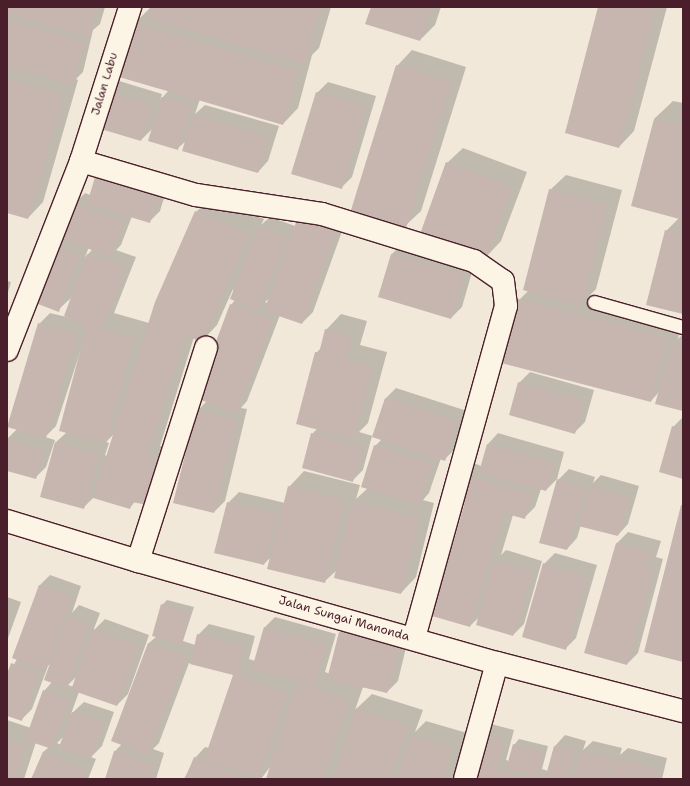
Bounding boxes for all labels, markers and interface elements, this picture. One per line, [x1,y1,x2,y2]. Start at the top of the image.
street label: Jalan Labu [89,51,121,117]
street label: Jalan Sungai Manonda [277,593,411,645]

